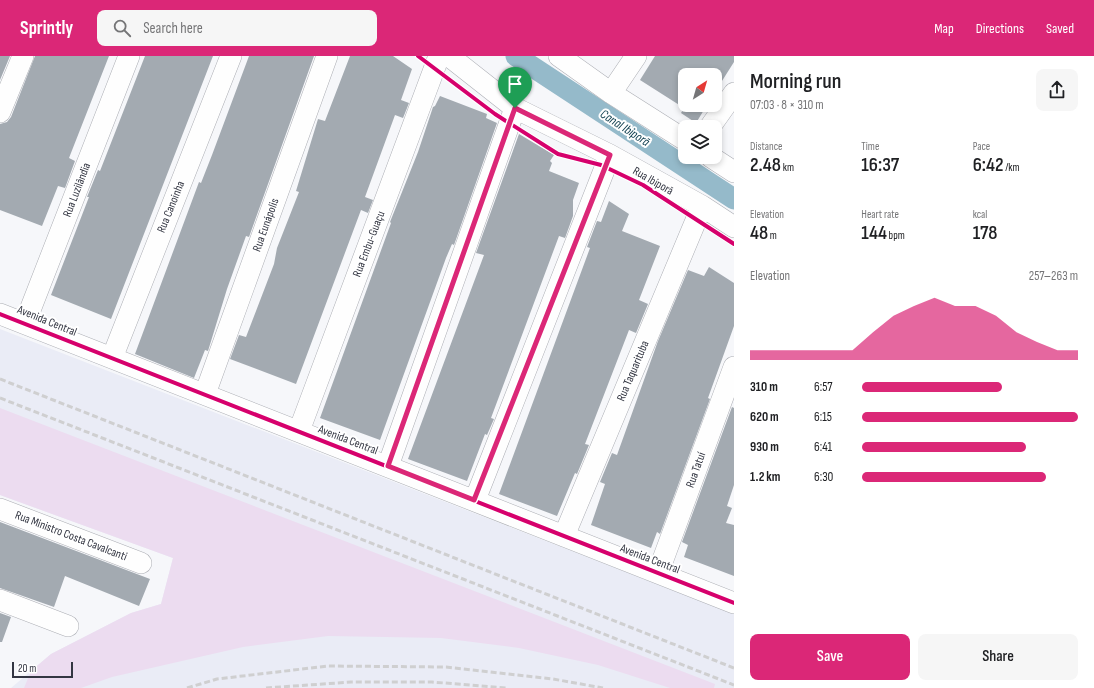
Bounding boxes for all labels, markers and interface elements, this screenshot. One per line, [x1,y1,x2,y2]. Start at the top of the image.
search box [97,10,377,46]
text: Sprintly [20,17,73,40]
icon: search [111,17,133,39]
text: Search here [143,19,203,38]
text: Map [934,20,954,37]
text: Directions [976,20,1024,37]
text: Saved [1046,20,1074,37]
pin [498,67,532,108]
north arrow [678,68,722,112]
map controls [678,68,722,164]
text: Morning run [750,68,841,95]
button: share [1036,69,1078,111]
icon: arrive [504,73,526,95]
text: 07:03 · 8 × 310 m [750,97,824,113]
water label: Canal Ibiporã [597,106,653,150]
button: layers [678,120,722,164]
text: Distance [750,140,782,153]
text: Time [861,140,879,153]
text: Pace [973,140,990,153]
text: 2.48 [750,153,781,177]
text: 16:37 [861,153,899,177]
text: 6:42 [973,153,1004,177]
street label: Rua Luzilândia [60,160,94,219]
text: km [781,161,794,174]
text: /km [1004,161,1020,174]
street label: Rua Ibiporã [630,163,676,199]
street label: Rua Canoinha [154,179,188,235]
street label: Rua Eunápolis [249,196,283,254]
text: Elevation [750,208,784,221]
text: Heart rate [861,208,899,221]
text: kcal [973,208,987,221]
street label: Rua Embu-Guaçu [350,209,388,279]
text: 48 [750,221,768,245]
text: 144 [861,221,887,245]
text: 178 [973,221,998,245]
text: m [768,229,777,242]
text: bpm [887,229,905,242]
text: Elevation [750,268,790,284]
text: 257–263 m [1029,268,1078,284]
street label: Avenida Central [14,302,79,340]
street label: Rua Taquarituba [614,338,653,404]
text: 310 m [750,379,778,395]
text: 6:57 [814,379,833,395]
text: 620 m [750,409,779,425]
text: 6:15 [814,409,832,425]
street label: Avenida Central [315,421,380,458]
text: 930 m [750,439,779,455]
text: 6:41 [814,439,832,455]
street label: Rua Tatuí [683,449,710,490]
text: 1.2 km [750,469,780,485]
text: 6:30 [814,469,833,485]
street label: Rua Ministro Costa Cavalcanti [13,508,129,564]
street label: Avenida Central [617,540,682,577]
button: Save [750,634,910,680]
button: Share [918,634,1078,680]
scale bar [12,660,73,679]
text: 20 m [18,662,36,675]

